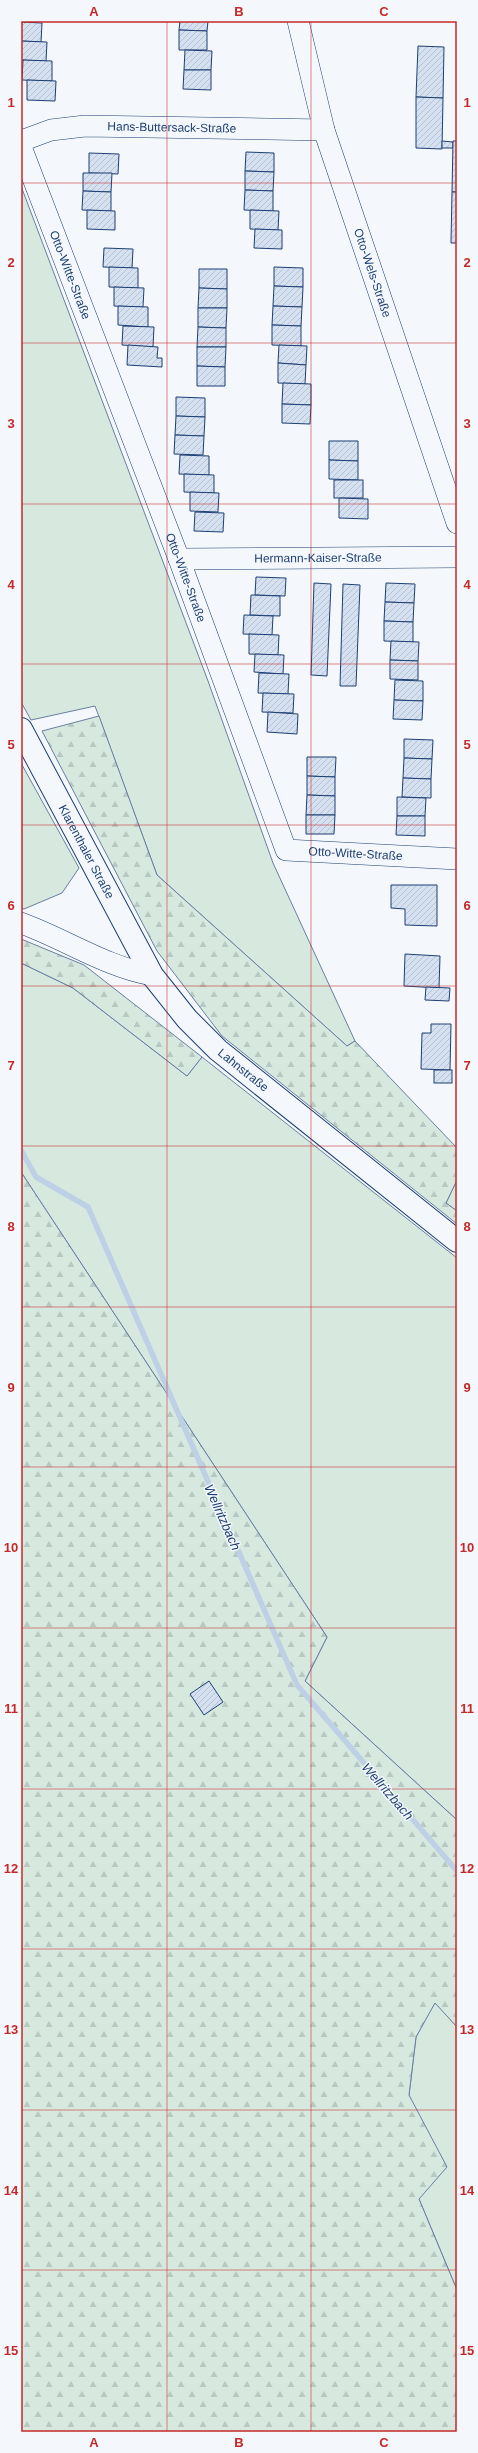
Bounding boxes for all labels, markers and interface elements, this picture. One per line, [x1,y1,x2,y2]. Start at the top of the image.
text: A [89,4,99,19]
text: B [234,4,244,19]
text: C [379,4,389,19]
text: 1 [7,95,15,110]
text: 1 [463,95,471,110]
street label: Hans-Buttersack-Straße [107,119,237,136]
street label: Otto-Wels-Straße [351,227,394,320]
street label: Otto-Witte-Straße [47,228,94,322]
text: 2 [7,255,15,270]
text: 2 [463,255,471,270]
text: 3 [7,416,15,431]
text: 3 [463,416,471,431]
street label: Otto-Witte-Straße [163,531,209,624]
street label: Hermann-Kaiser-Straße [254,551,382,565]
text: 4 [7,577,15,592]
text: 4 [463,577,471,592]
text: 5 [7,737,15,752]
text: 5 [463,737,471,752]
street label: Klarenthaler Straße [56,802,117,901]
street label: Otto-Witte-Straße [308,844,403,863]
text: 6 [7,898,15,913]
text: 6 [463,898,471,913]
street label: Lahnstraße [215,1046,272,1095]
text: 7 [7,1058,15,1073]
text: 7 [463,1058,471,1073]
text: 8 [7,1219,15,1234]
text: 8 [463,1219,471,1234]
text: 9 [7,1380,15,1395]
text: 9 [463,1380,471,1395]
water label: Wellritzbach [201,1482,244,1552]
text: 10 [4,1540,18,1555]
text: 10 [460,1540,474,1555]
text: 11 [4,1701,18,1716]
text: 11 [460,1701,474,1716]
water label: Wellritzbach [359,1760,416,1823]
text: 12 [4,1861,18,1876]
text: 12 [460,1861,474,1876]
text: 13 [4,2022,18,2037]
text: 13 [460,2022,474,2037]
text: 14 [4,2183,19,2198]
text: 14 [460,2183,475,2198]
text: 15 [4,2343,18,2358]
text: 15 [460,2343,474,2358]
text: A [89,2435,99,2450]
text: B [234,2435,244,2450]
text: C [379,2435,389,2450]

